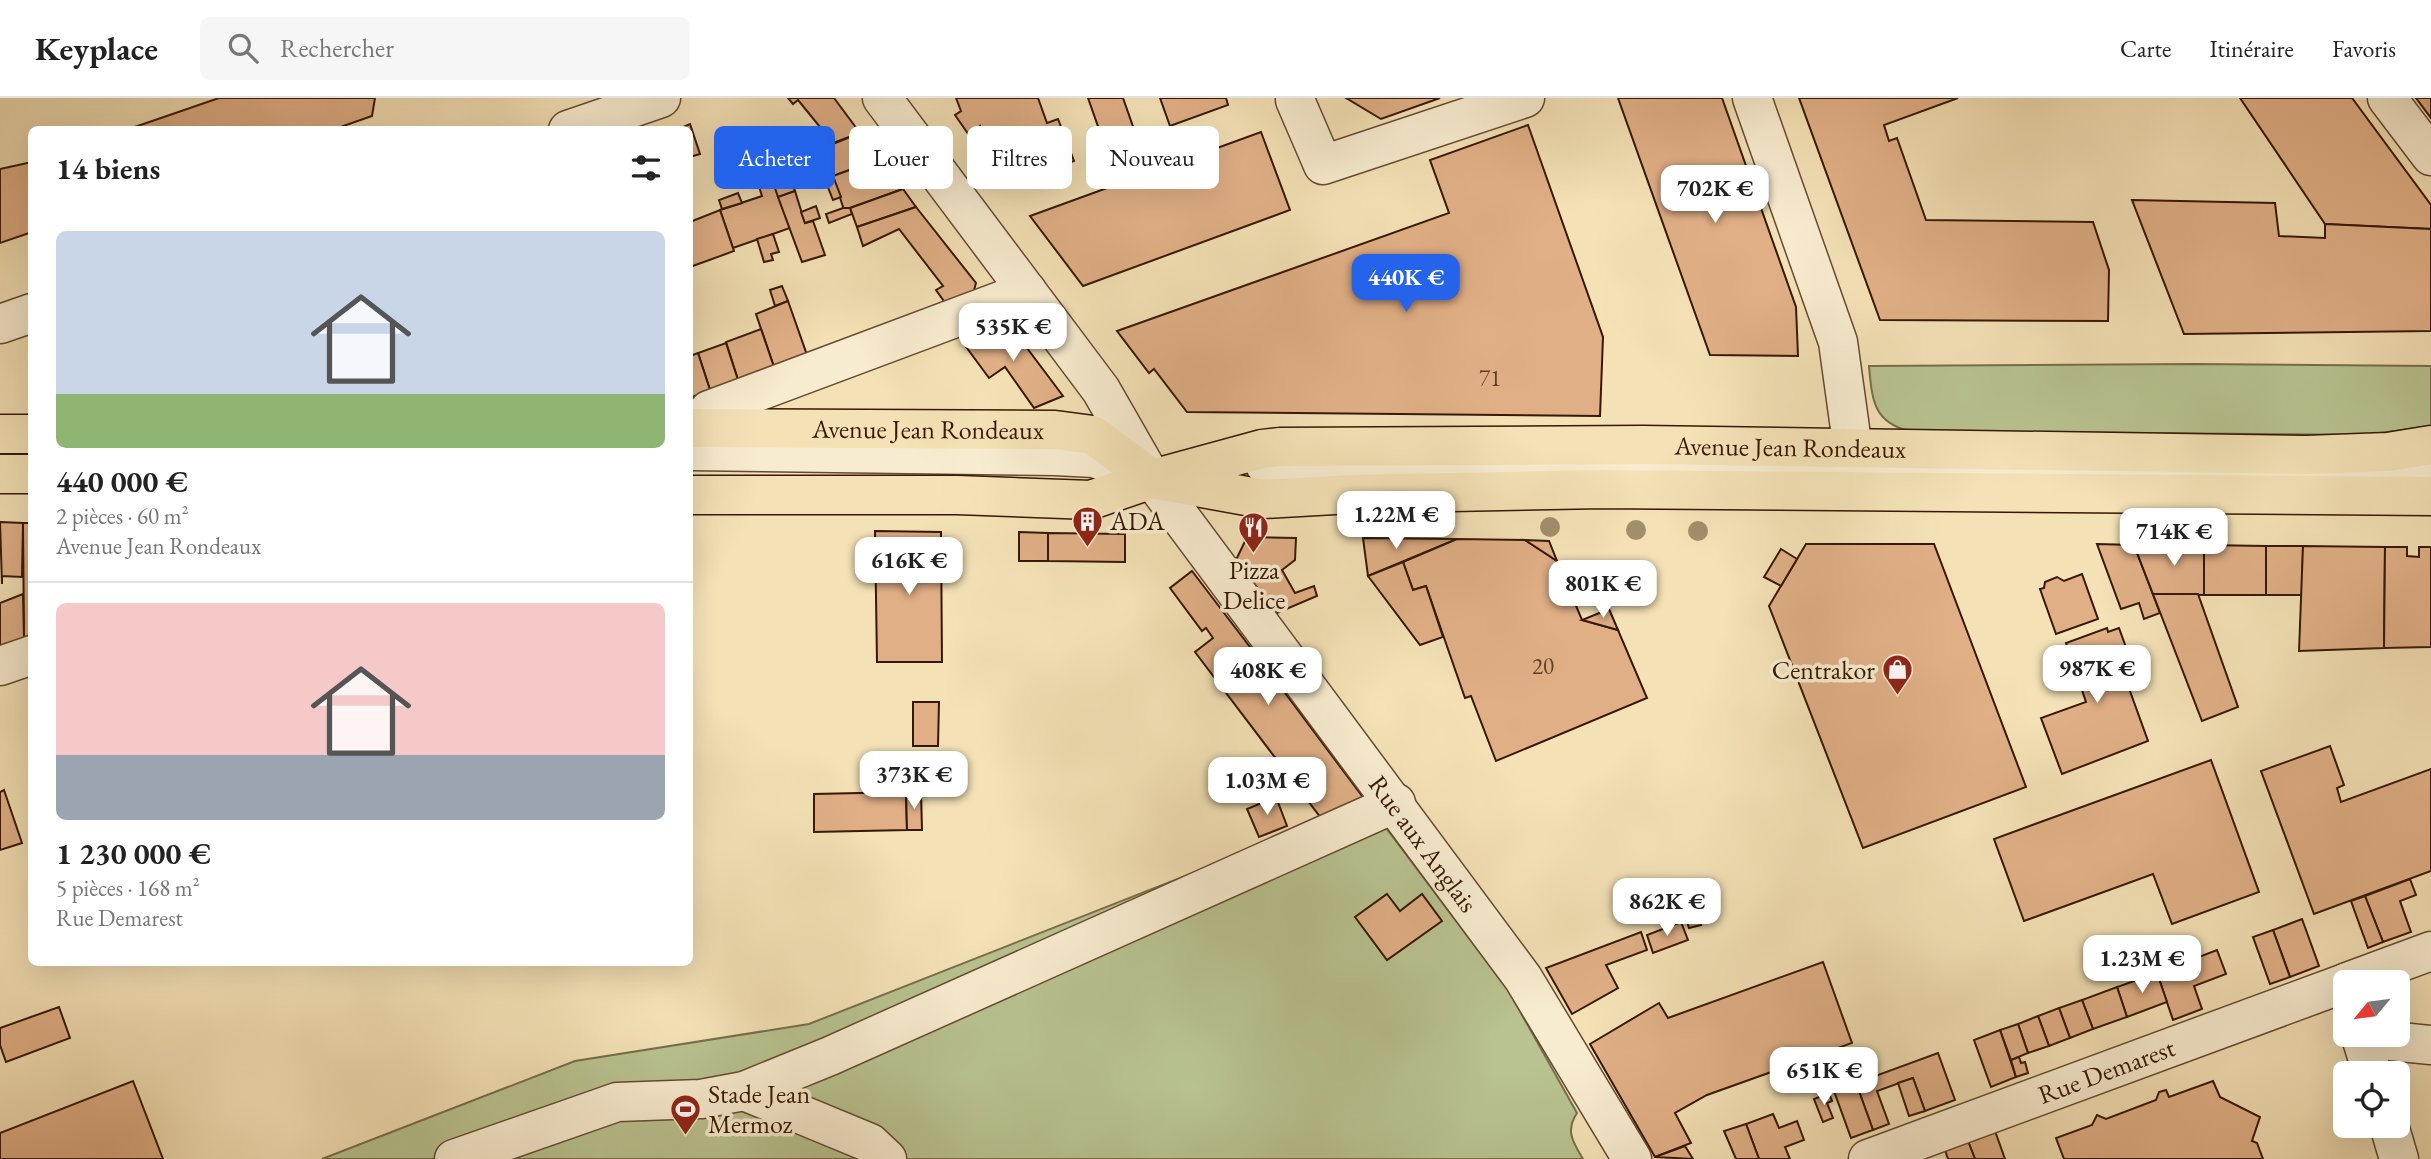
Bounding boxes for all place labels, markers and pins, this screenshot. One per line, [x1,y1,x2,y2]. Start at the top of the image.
pin: 702K € [1658,166,1772,225]
pin: 440K € [1349,254,1463,314]
pin: 535K € [956,303,1070,363]
pin: 1.22M € [1331,491,1461,551]
building icon: ADA [1070,504,1104,548]
place label: ADA [1109,504,1166,538]
pin: 714K € [2117,508,2231,568]
restaurant icon: Pizza Delice [1237,510,1271,554]
pin: 616K € [852,538,966,597]
place label: Pizza Delice [1223,553,1285,617]
pin: 801K € [1546,560,1660,620]
pin: 987K € [2040,646,2154,705]
pin: 408K € [1211,648,1325,707]
place label: Centrakor [1772,653,1875,687]
shop icon: Centrakor [1881,653,1915,697]
pin: 373K € [857,752,971,811]
pin: 1.03M € [1202,758,1332,817]
pin: 862K € [1610,878,1724,938]
pin: 1.23M € [2077,936,2207,995]
pin: 651K € [1767,1048,1881,1107]
place label: Stade Jean Mermoz [708,1077,810,1141]
sports icon: Stade Jean Mermoz [668,1092,702,1136]

